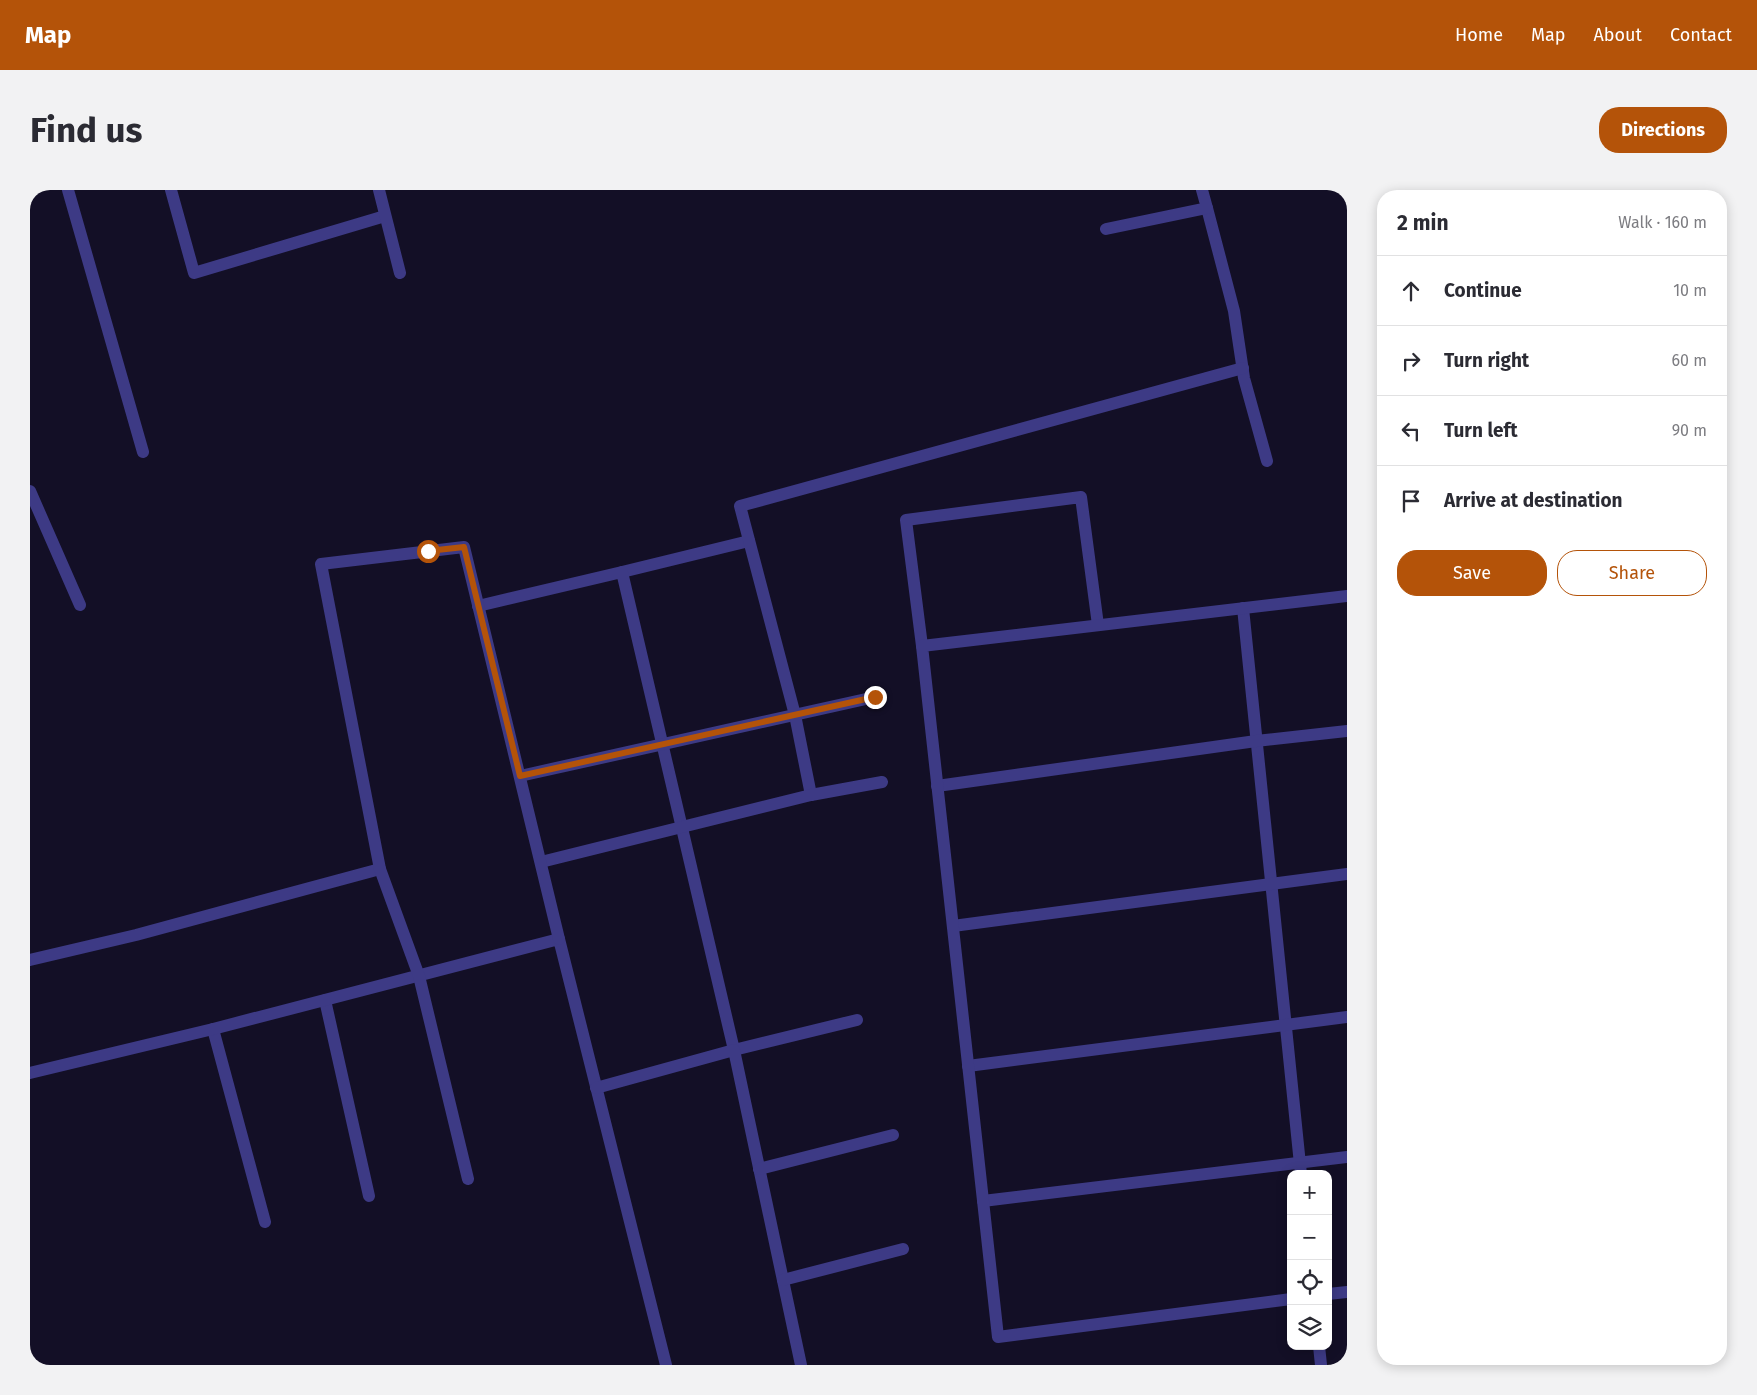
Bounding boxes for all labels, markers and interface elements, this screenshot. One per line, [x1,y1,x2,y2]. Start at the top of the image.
text: Map [25,21,71,49]
text: Home [1455,24,1503,46]
text: Map [1531,24,1565,46]
text: About [1593,24,1642,46]
text: Contact [1670,24,1732,46]
button: Directions [1599,107,1727,153]
text: Find us [30,109,142,151]
text: 2 min [1397,210,1449,236]
text: Walk · 160 m [1618,213,1707,232]
icon: ahead [1397,277,1425,305]
text: Continue [1444,279,1522,302]
text: 10 m [1673,281,1707,300]
icon: right [1397,347,1425,375]
text: Turn right [1444,349,1529,372]
text: 60 m [1672,351,1707,370]
icon: left [1397,417,1425,445]
text: Turn left [1444,419,1518,442]
text: 90 m [1672,421,1707,440]
icon: arrive [1397,487,1425,515]
text: Arrive at destination [1444,489,1623,512]
route start [417,540,440,563]
button: Save [1397,550,1547,596]
button: Share [1557,550,1707,596]
route end [864,686,887,709]
map controls [1287,1170,1332,1350]
button: + [1287,1170,1332,1215]
button: − [1287,1215,1332,1260]
button: locate [1287,1260,1332,1305]
button: layers [1287,1305,1332,1350]

